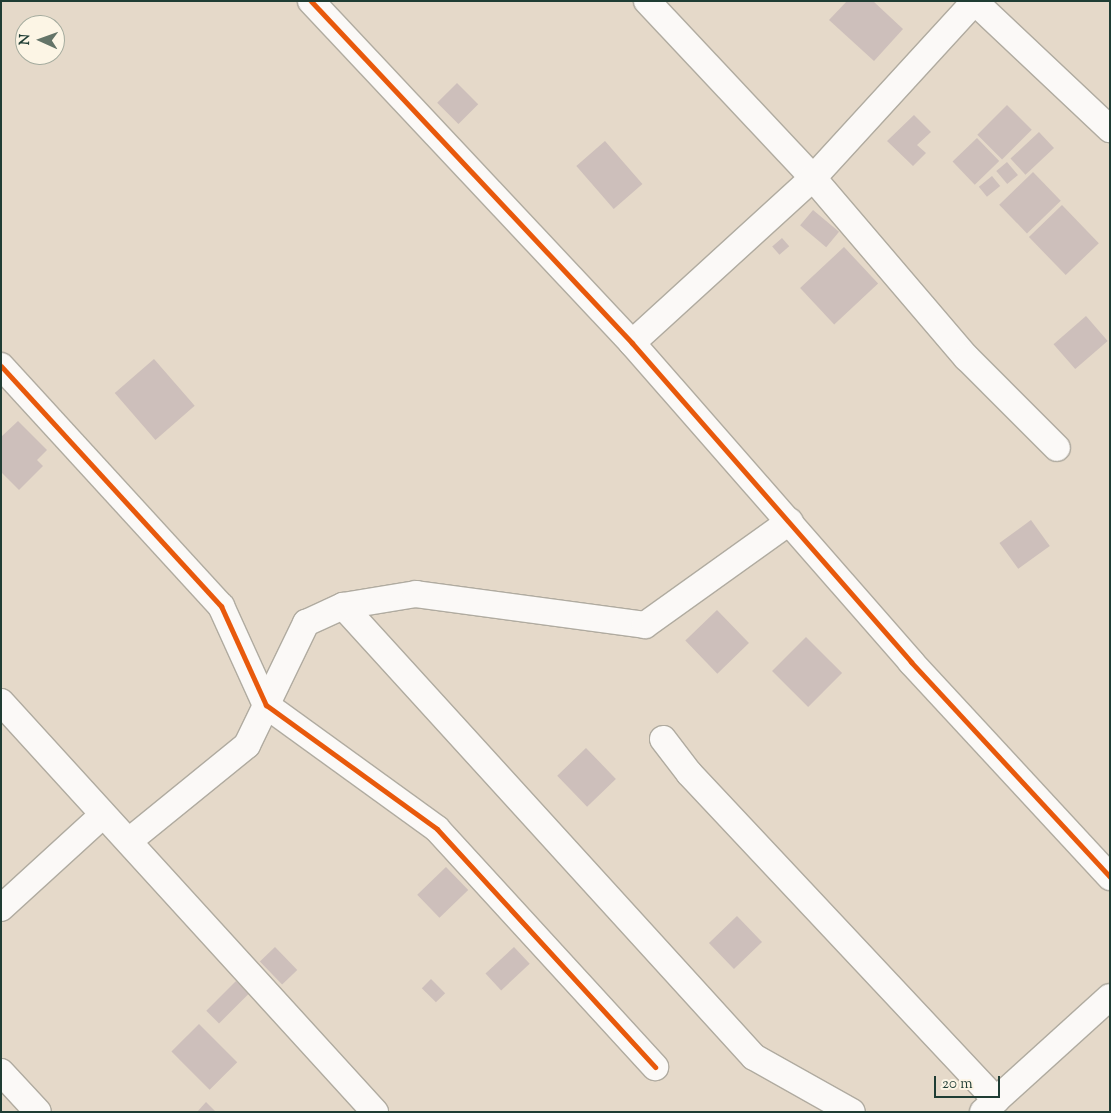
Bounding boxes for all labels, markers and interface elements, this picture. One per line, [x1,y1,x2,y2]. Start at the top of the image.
north arrow [15,15,65,65]
text: N [16,34,36,45]
scale bar [936,1066,1002,1098]
text: 20 m [942,1074,973,1095]

